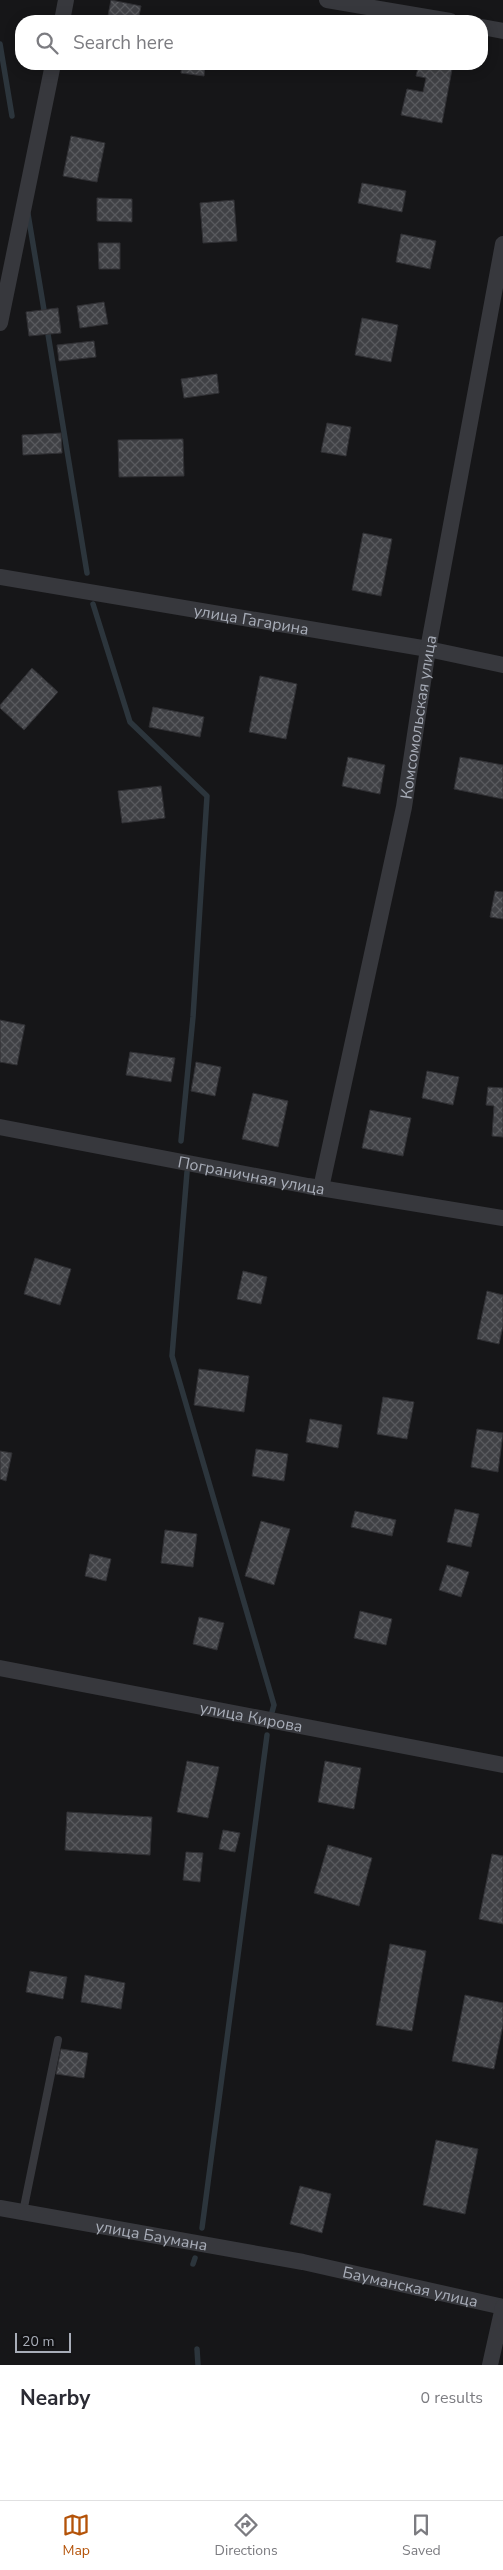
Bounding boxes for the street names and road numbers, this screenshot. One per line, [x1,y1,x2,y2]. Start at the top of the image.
street label: улица Гагарина [192,600,311,641]
street label: Комсомольская улица [395,633,442,801]
street label: Пограничная улица [176,1151,326,1201]
street label: улица Кирова [198,1697,304,1738]
street label: улица Баумана [94,2215,209,2257]
street label: Бауманская улица [340,2261,480,2313]

